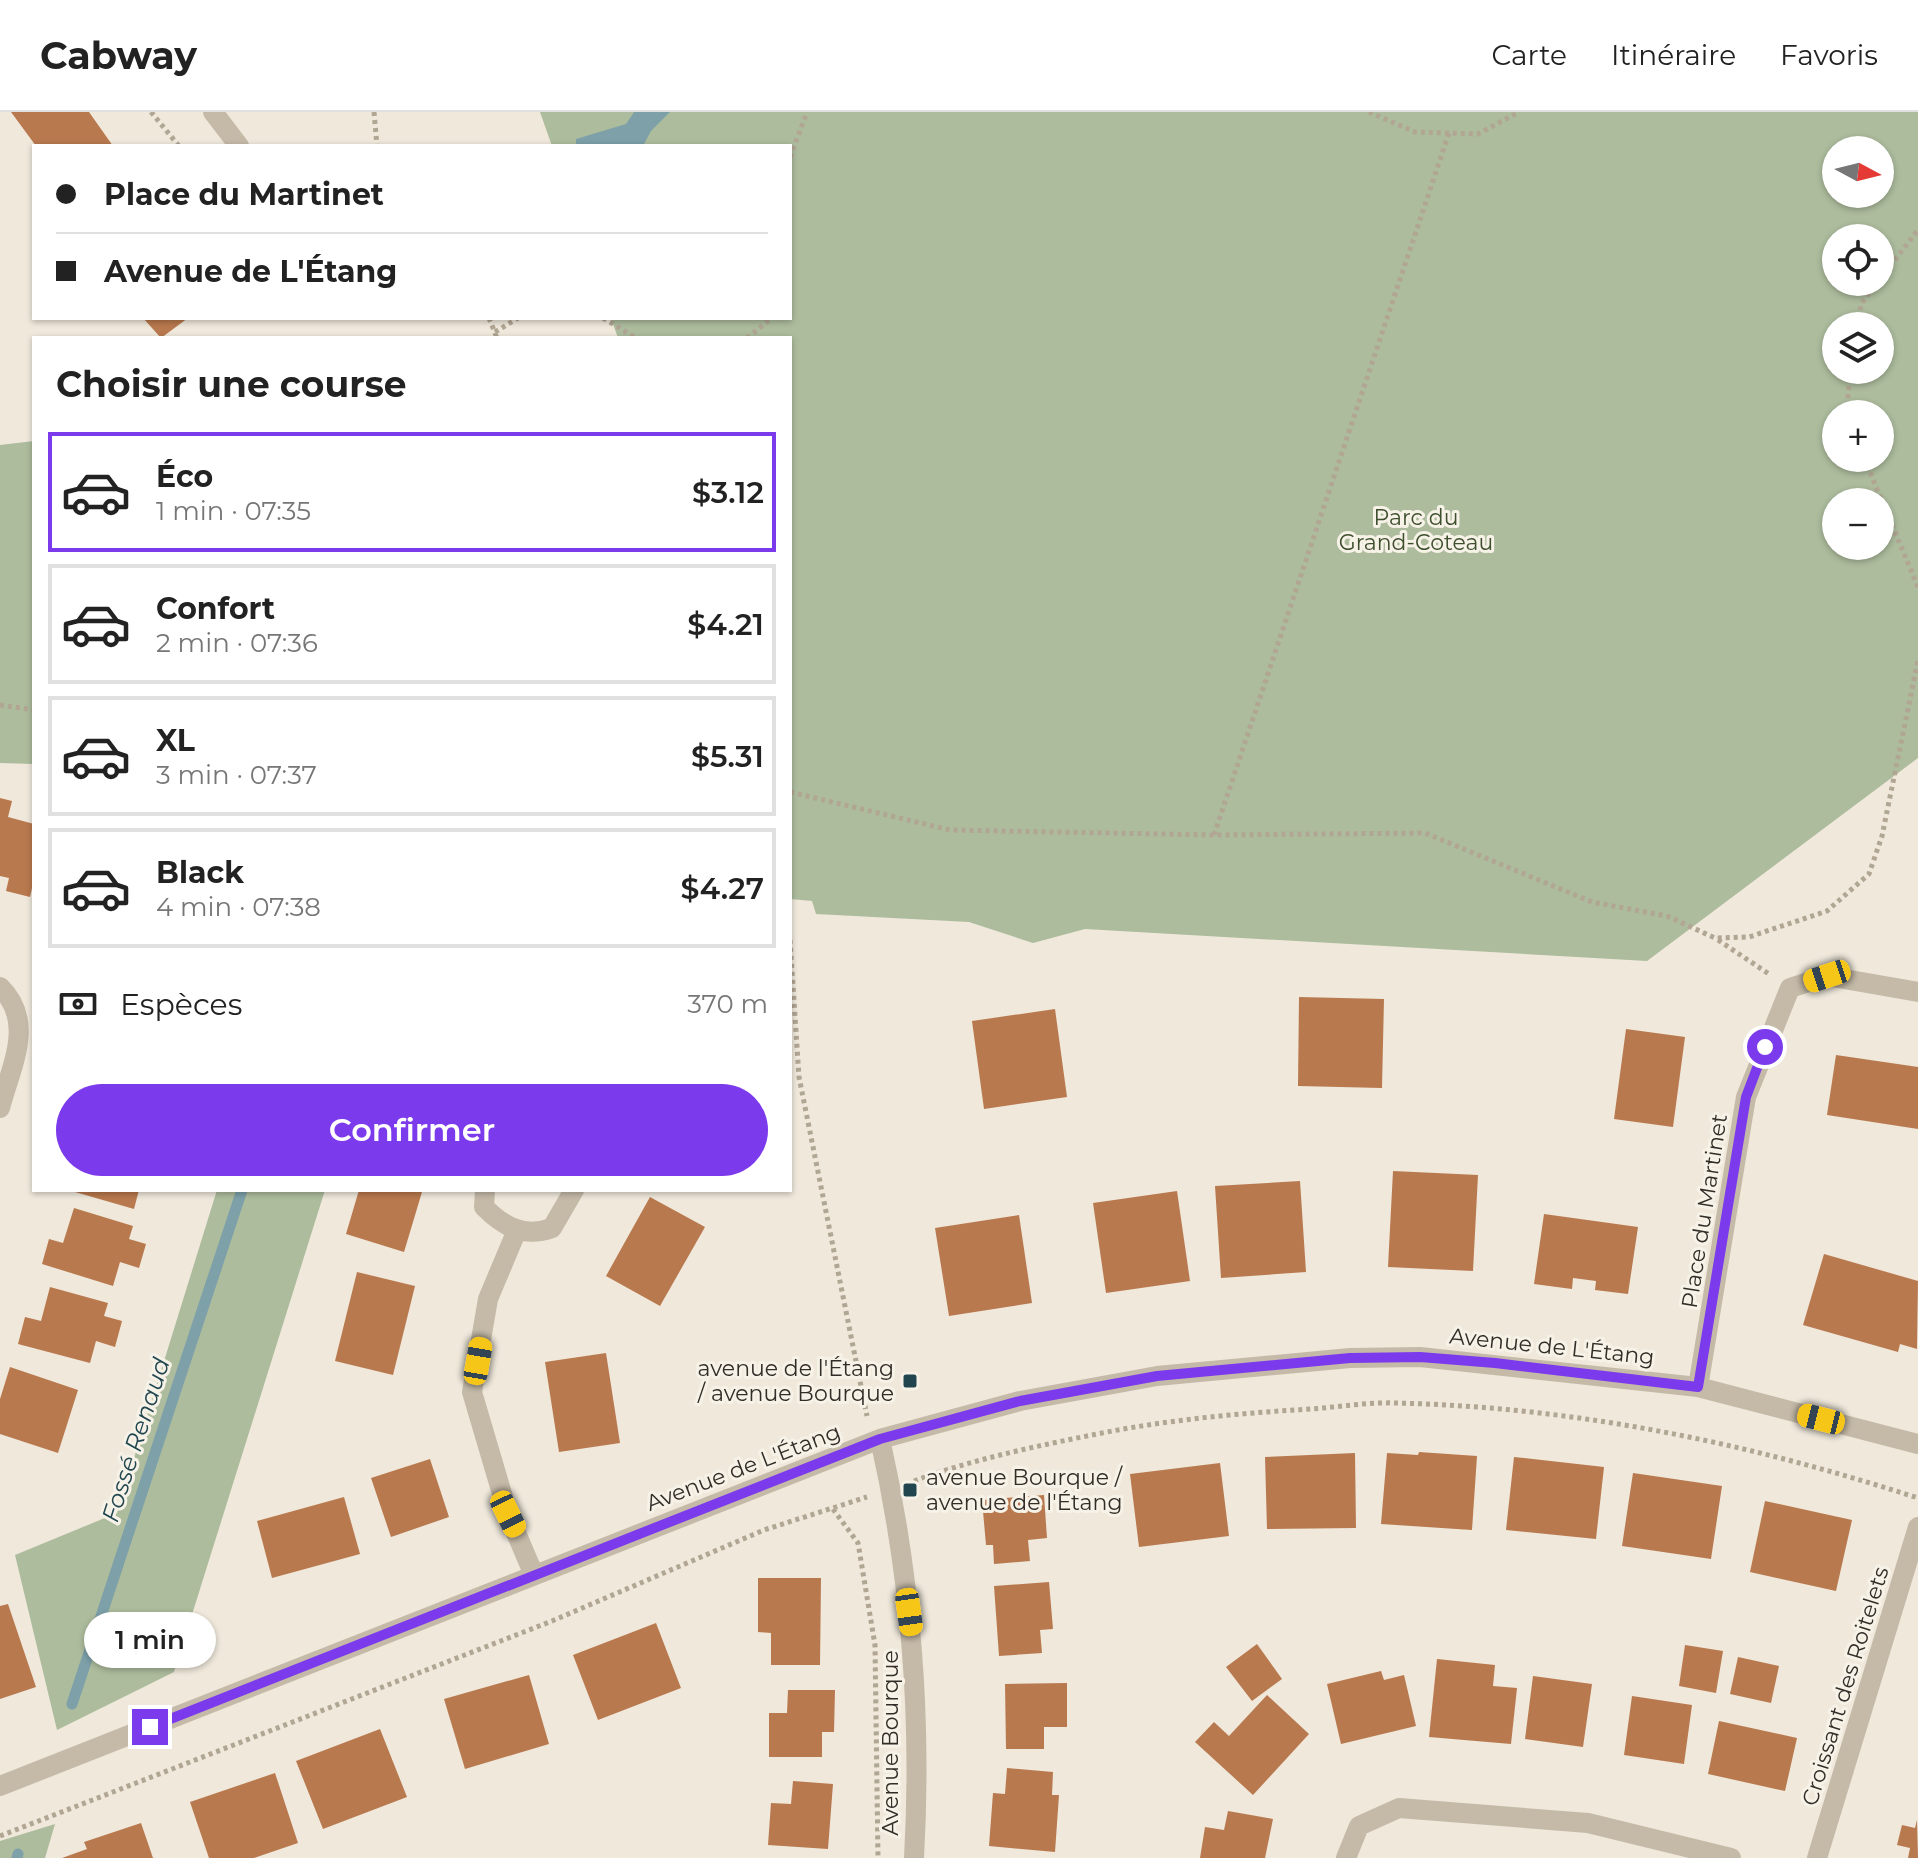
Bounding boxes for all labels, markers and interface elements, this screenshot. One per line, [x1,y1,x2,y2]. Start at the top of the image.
text: Cabway [40,32,197,79]
text: Carte [1491,38,1567,72]
text: Itinéraire [1611,38,1736,72]
text: Favoris [1780,38,1878,72]
north arrow [1822,136,1894,208]
map controls [1822,136,1894,560]
text: Place du Martinet [104,176,384,213]
button: locate [1822,224,1894,296]
text: Avenue de L'Étang [104,253,397,290]
button: layers [1822,312,1894,384]
text: Choisir une course [56,362,407,406]
button: + [1822,400,1894,472]
icon: car [60,456,132,528]
text: Éco [156,458,213,495]
text: $3.12 [692,474,764,511]
button: − [1822,488,1894,560]
text: 1 min · 07:35 [156,495,311,527]
park label: Parc du Grand-Coteau [1339,504,1493,556]
icon: car [60,588,132,660]
text: Confort [156,590,275,627]
text: $4.21 [687,606,764,643]
text: 2 min · 07:36 [156,627,318,659]
icon: car [60,720,132,792]
text: XL [156,722,195,759]
text: $5.31 [691,738,764,775]
text: 3 min · 07:37 [156,759,317,791]
icon: car [60,852,132,924]
text: Black [156,854,244,891]
text: $4.27 [681,870,764,907]
text: 4 min · 07:38 [156,891,321,923]
car [1800,957,1854,995]
icon: cash [56,982,100,1026]
text: Espèces [120,986,242,1023]
text: 370 m [687,988,768,1020]
route start [1747,1029,1783,1065]
button: Confirmer [56,1084,768,1176]
street label: Place du Martinet [1676,1112,1733,1310]
street label: Avenue de L'Étang [1448,1322,1656,1371]
car [462,1335,494,1387]
water label: Fossé Renaud [95,1353,176,1526]
place label: avenue de l'Étang / avenue Bourque [697,1355,894,1407]
marker: avenue de l'Étang / avenue Bourque [901,1372,919,1390]
car [1795,1402,1847,1436]
street label: Avenue de L'Étang [642,1418,844,1517]
place label: avenue Bourque / avenue de l'Étang [926,1464,1124,1516]
marker: avenue Bourque / avenue de l'Étang [901,1481,919,1499]
car [487,1487,529,1541]
street label: Croissant des Roitelets [1796,1563,1895,1809]
car [894,1587,924,1637]
callout: 1 min [84,1611,216,1667]
text: 1 min [115,1624,185,1656]
street label: Avenue Bourque [877,1650,904,1836]
route end [132,1709,168,1745]

